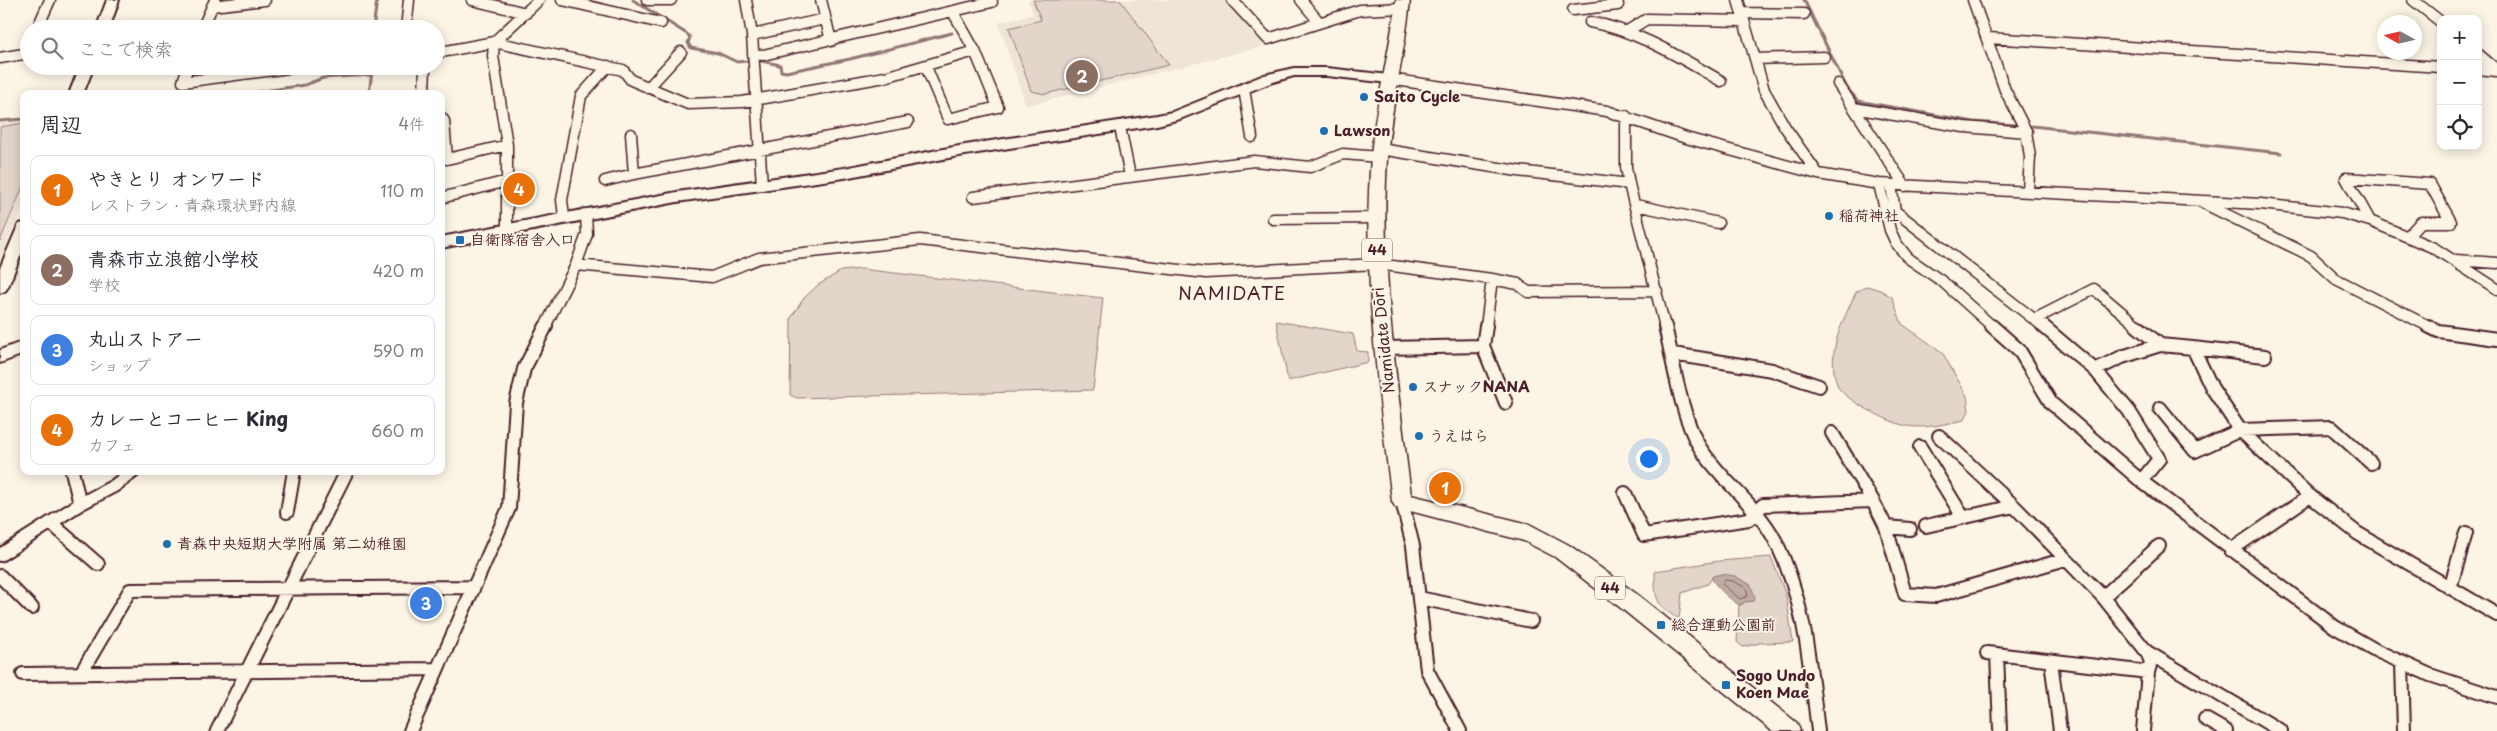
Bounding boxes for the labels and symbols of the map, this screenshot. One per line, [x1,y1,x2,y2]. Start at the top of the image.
north arrow [2377,15,2422,60]
pin: 2 [1066,57,1098,95]
place label: Saito Cycle [1374,84,1460,107]
marker: Saito Cycle [1358,91,1370,103]
place label: Lawson [1334,118,1391,141]
marker: Lawson [1318,125,1330,137]
pin: 4 [503,170,535,208]
place label: 稲荷神社 [1839,203,1899,226]
marker: 稲荷神社 [1823,210,1835,222]
place label: 自衛隊宿舎入口 [470,227,575,250]
marker: 自衛隊宿舎入口 [454,234,466,246]
road number: 44 [1362,238,1392,262]
district label: NAMIDATE [1178,279,1286,306]
street label: Namidate Dōri [1366,286,1400,394]
place label: スナックNANA [1423,374,1530,397]
marker: スナックNANA [1407,381,1419,393]
place label: うえはら [1429,423,1489,446]
marker: うえはら [1413,430,1425,442]
your location [1636,446,1662,472]
pin: 1 [1429,469,1461,507]
place label: 青森中央短期大学附属 第二幼稚園 [177,531,407,554]
marker: 青森中央短期大学附属 第二幼稚園 [161,538,173,550]
road number: 44 [1595,576,1625,600]
pin: 3 [410,584,442,622]
place label: 総合運動公園前 [1671,612,1776,635]
marker: 総合運動公園前 [1655,619,1667,631]
place label: Sogo Undo Koen Mae [1736,663,1815,703]
marker: Sogo Undo Koen Mae [1720,679,1732,691]

